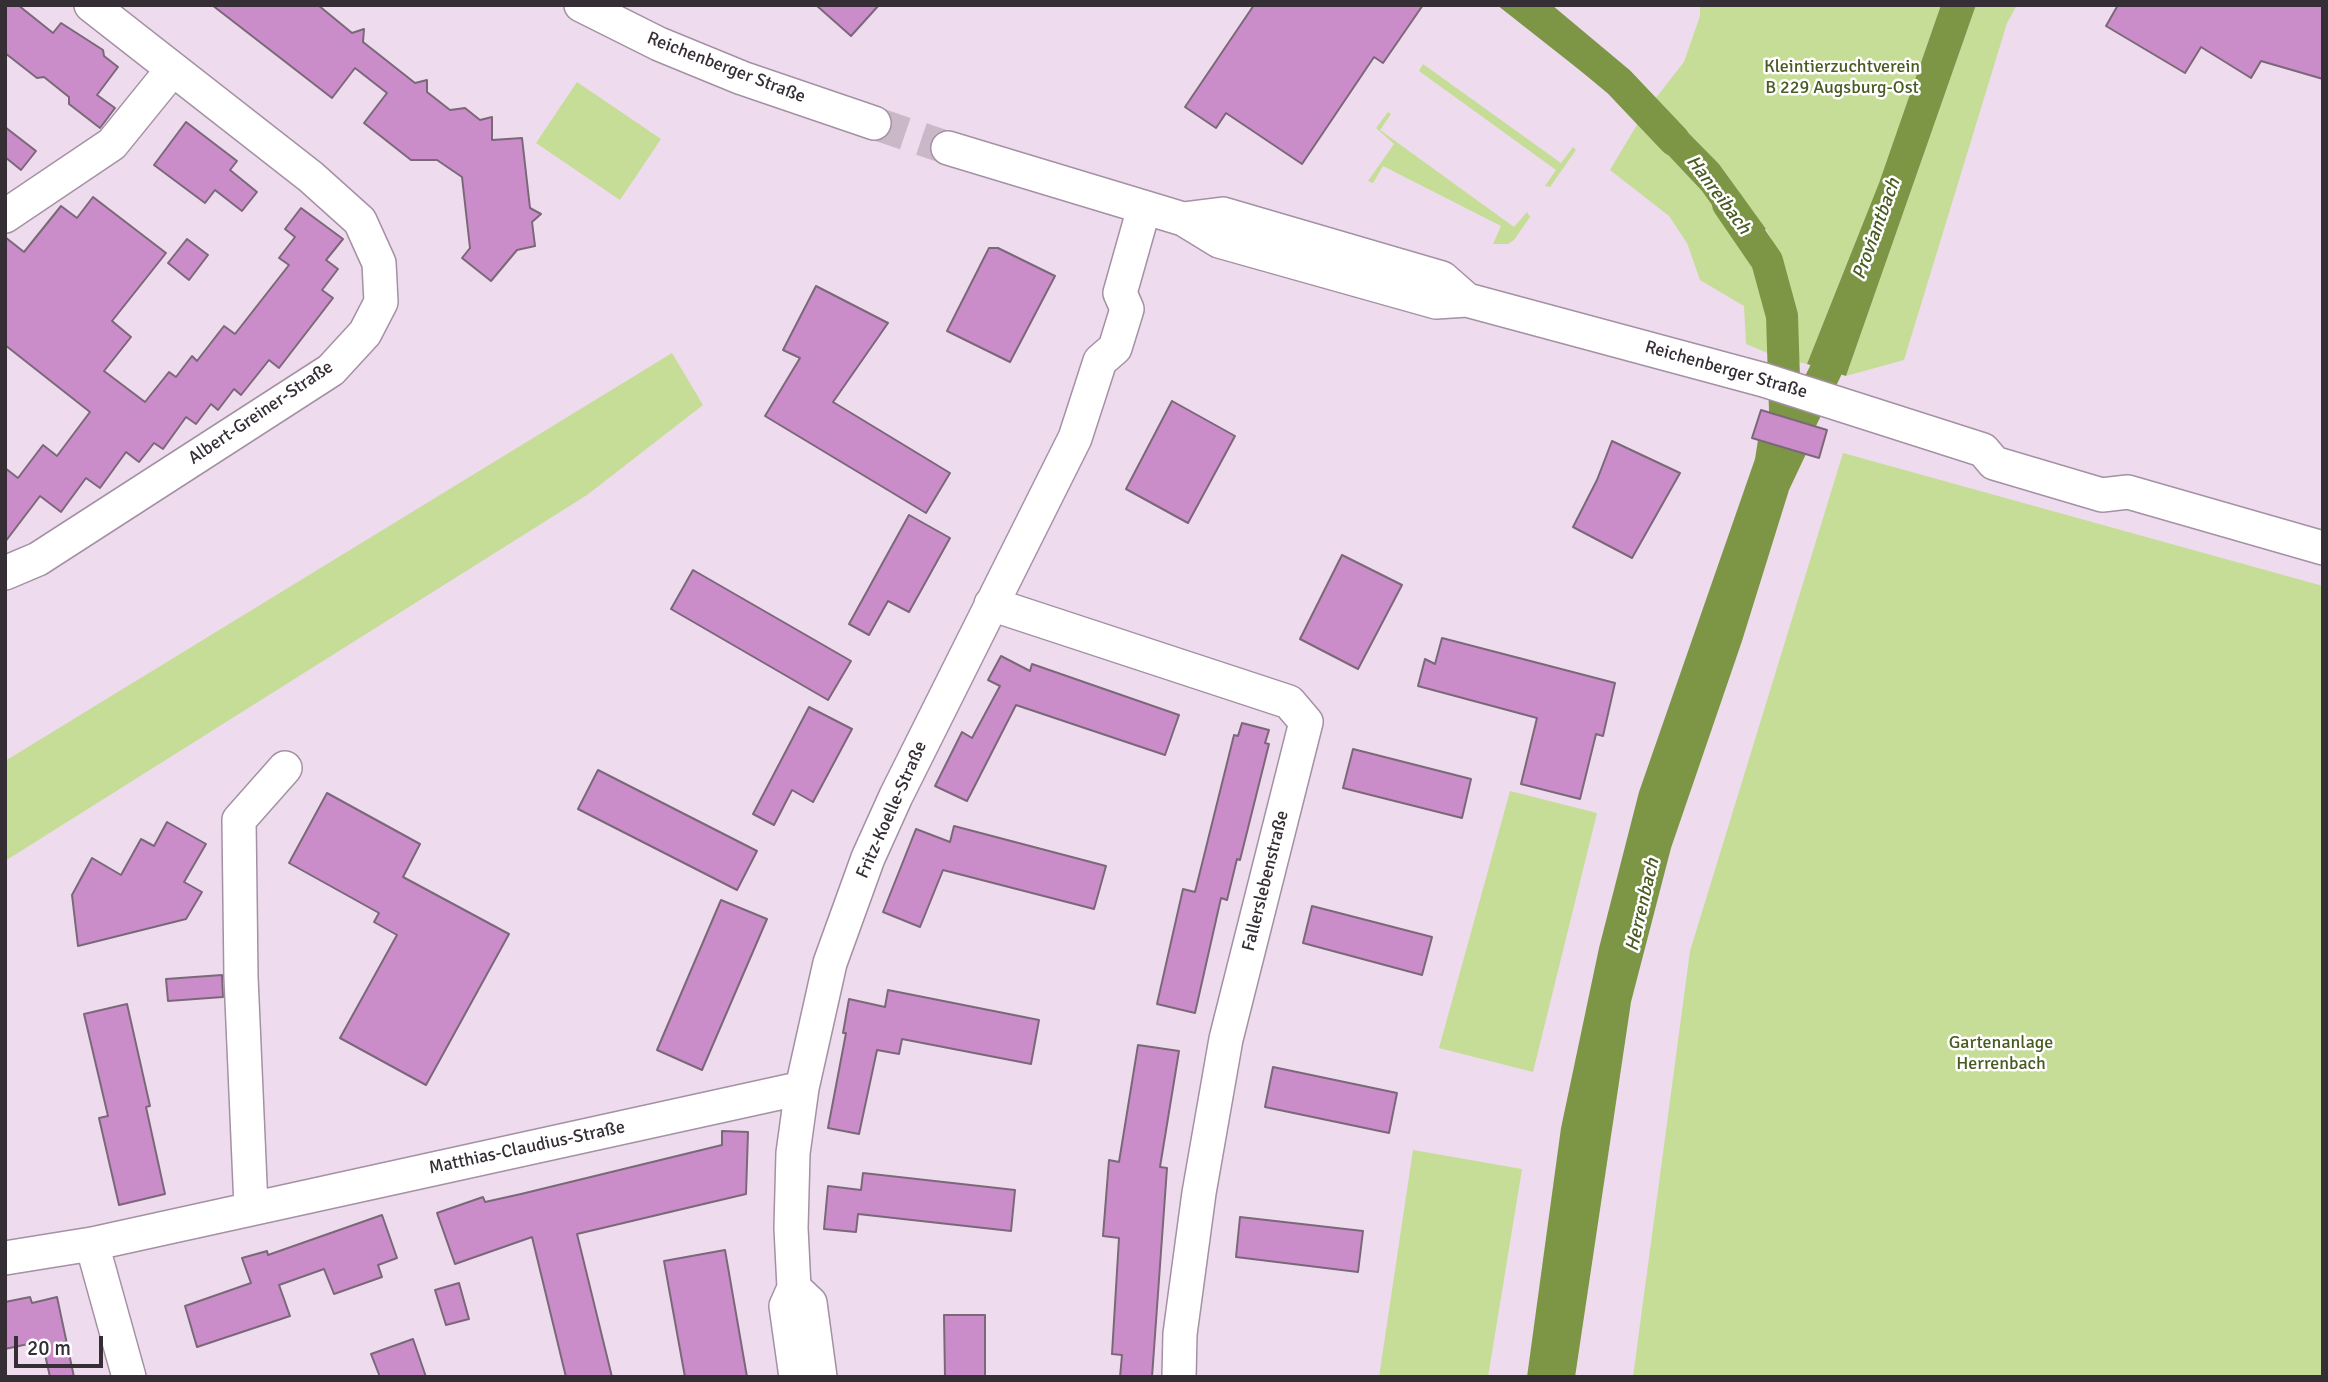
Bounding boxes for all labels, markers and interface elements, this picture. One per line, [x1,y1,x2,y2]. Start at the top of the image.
street label: Reichenberger Straße [644,28,808,108]
park label: Kleintierzuchtverein B 229 Augsburg-Ost [1764,56,1920,98]
water label: Hanreibach [1681,151,1755,239]
water label: Proviantbach [1848,175,1906,283]
street label: Reichenberger Straße [1642,336,1810,404]
street label: Albert-Greiner-Straße [185,357,337,469]
street label: Fritz-Koelle-Straße [852,738,932,882]
street label: Fallerslebenstraße [1238,808,1294,954]
water label: Herrenbach [1621,856,1665,954]
park label: Gartenanlage Herrenbach [1949,1032,2053,1074]
street label: Matthias-Claudius-Straße [427,1117,627,1179]
scale bar [18,1322,107,1366]
text: 20 m [27,1335,71,1361]

